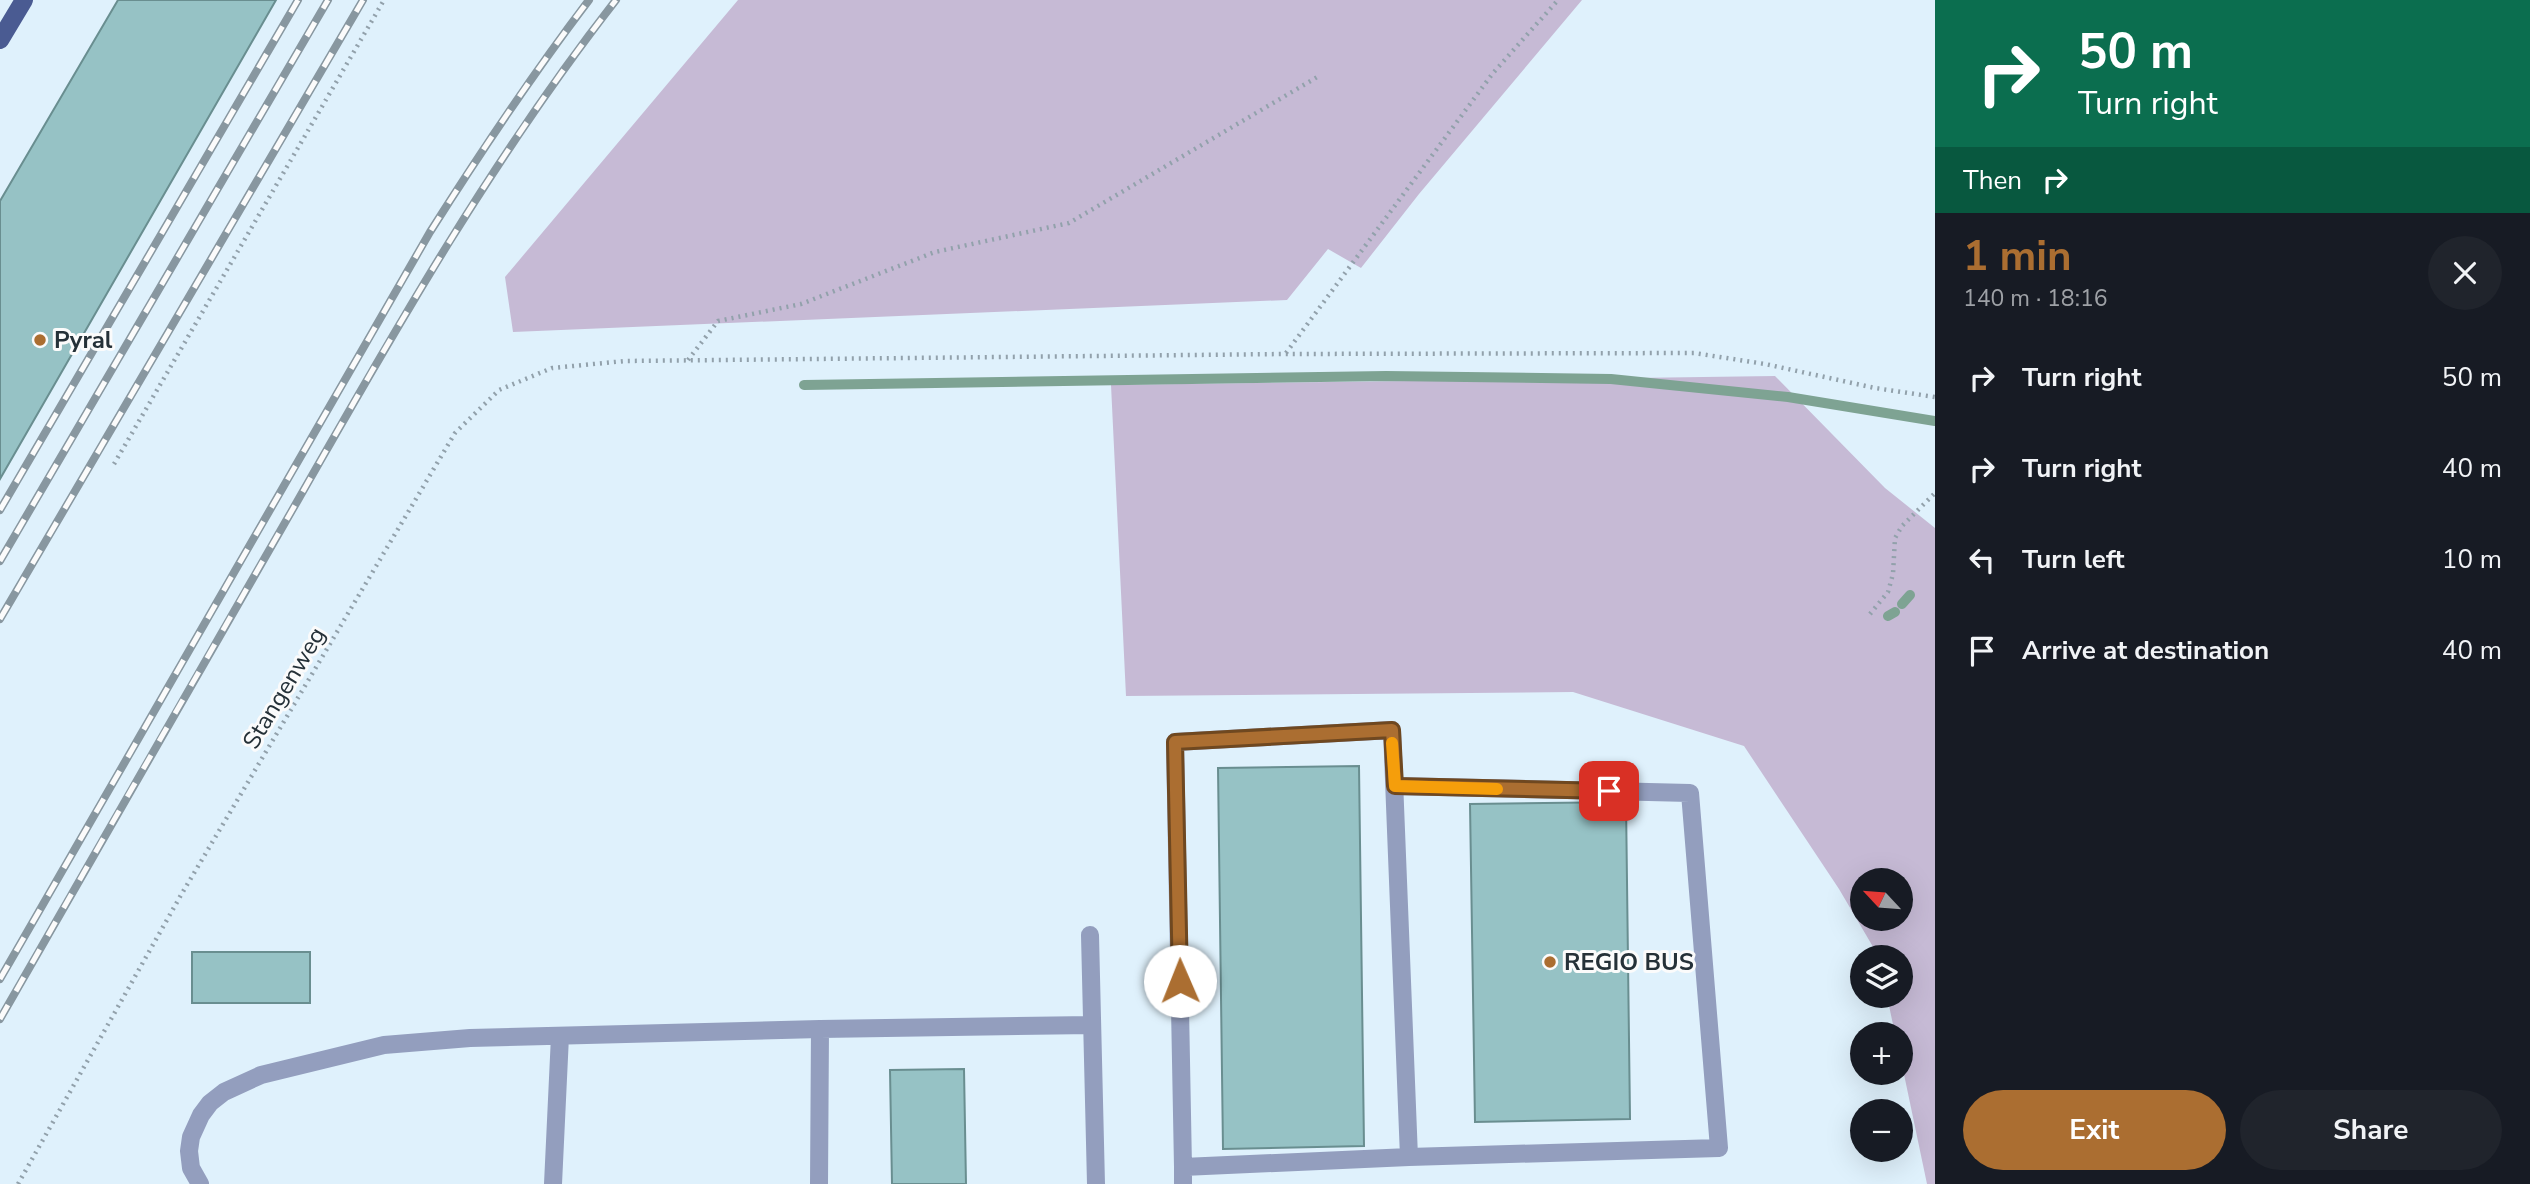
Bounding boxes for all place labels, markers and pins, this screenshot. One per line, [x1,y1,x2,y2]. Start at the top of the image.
place label: Pyral [54,324,113,356]
marker: Pyral [32,332,48,348]
pin [1579,761,1639,821]
place label: REGIO BUS [1564,946,1694,978]
marker: REGIO BUS [1542,954,1558,970]

